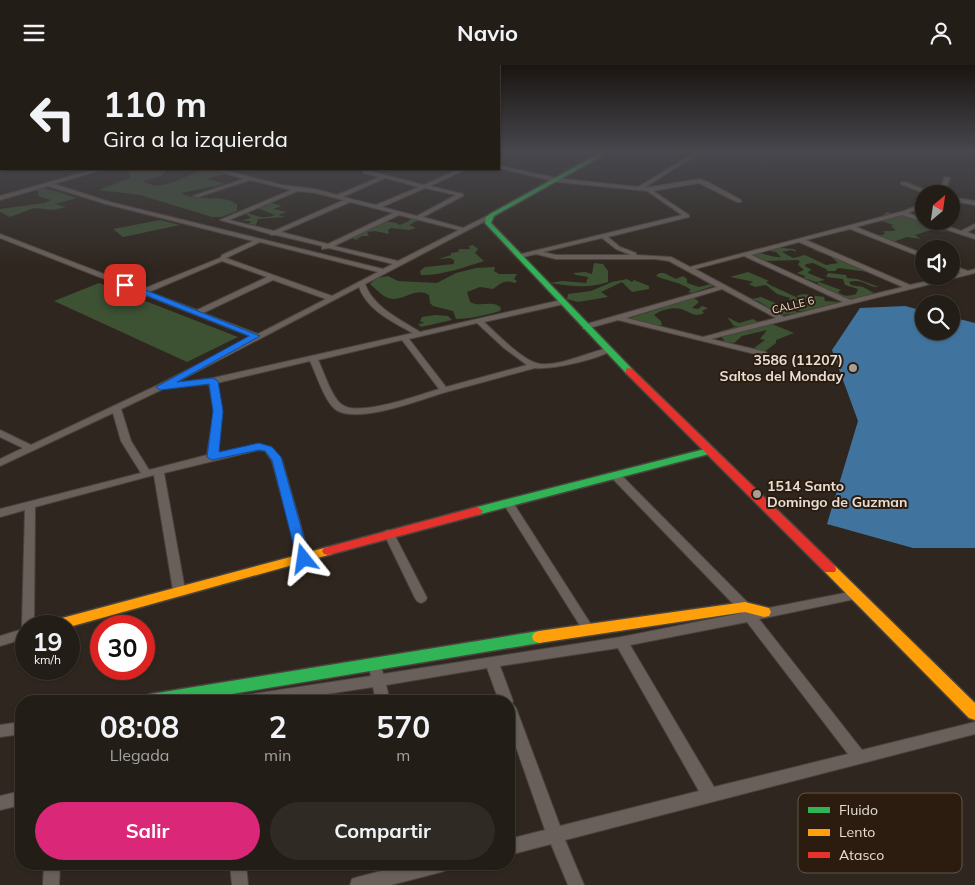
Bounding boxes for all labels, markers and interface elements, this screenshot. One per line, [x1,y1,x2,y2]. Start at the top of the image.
icon: menu [20,19,48,47]
text: Navio [457,19,518,47]
icon: person [927,19,955,47]
text: 110 m [103,82,207,126]
icon: left [20,85,85,150]
text: Gira a la izquierda [103,125,288,153]
north arrow [915,185,960,230]
map controls [915,185,960,340]
button: sound [915,240,960,285]
pin [104,264,146,306]
icon: arrive [111,271,139,299]
street label: CALLE 6 [770,293,816,317]
button: search [915,295,960,340]
place label: 3586 (11207) Saltos del Monday [720,351,843,385]
marker: 3586 (11207) Saltos del Monday [847,362,859,374]
place label: 1514 Santo Domingo de Guzman [767,477,907,511]
marker: 1514 Santo Domingo de Guzman [751,488,763,500]
position arrow [277,532,329,584]
speed limit sign: 30 [90,615,155,680]
text: 19 [32,626,63,657]
text: km/h [34,652,61,667]
text: 08:08 [100,708,179,746]
text: 2 [269,708,287,746]
text: 570 [376,708,430,746]
text: Llegada [110,745,169,765]
text: min [264,745,291,765]
text: m [396,745,410,765]
legend [798,793,962,873]
text: Fluido [839,801,878,819]
button: Salir [35,802,260,860]
button: Compartir [270,802,495,860]
text: Lento [839,823,875,841]
text: Atasco [839,846,884,864]

